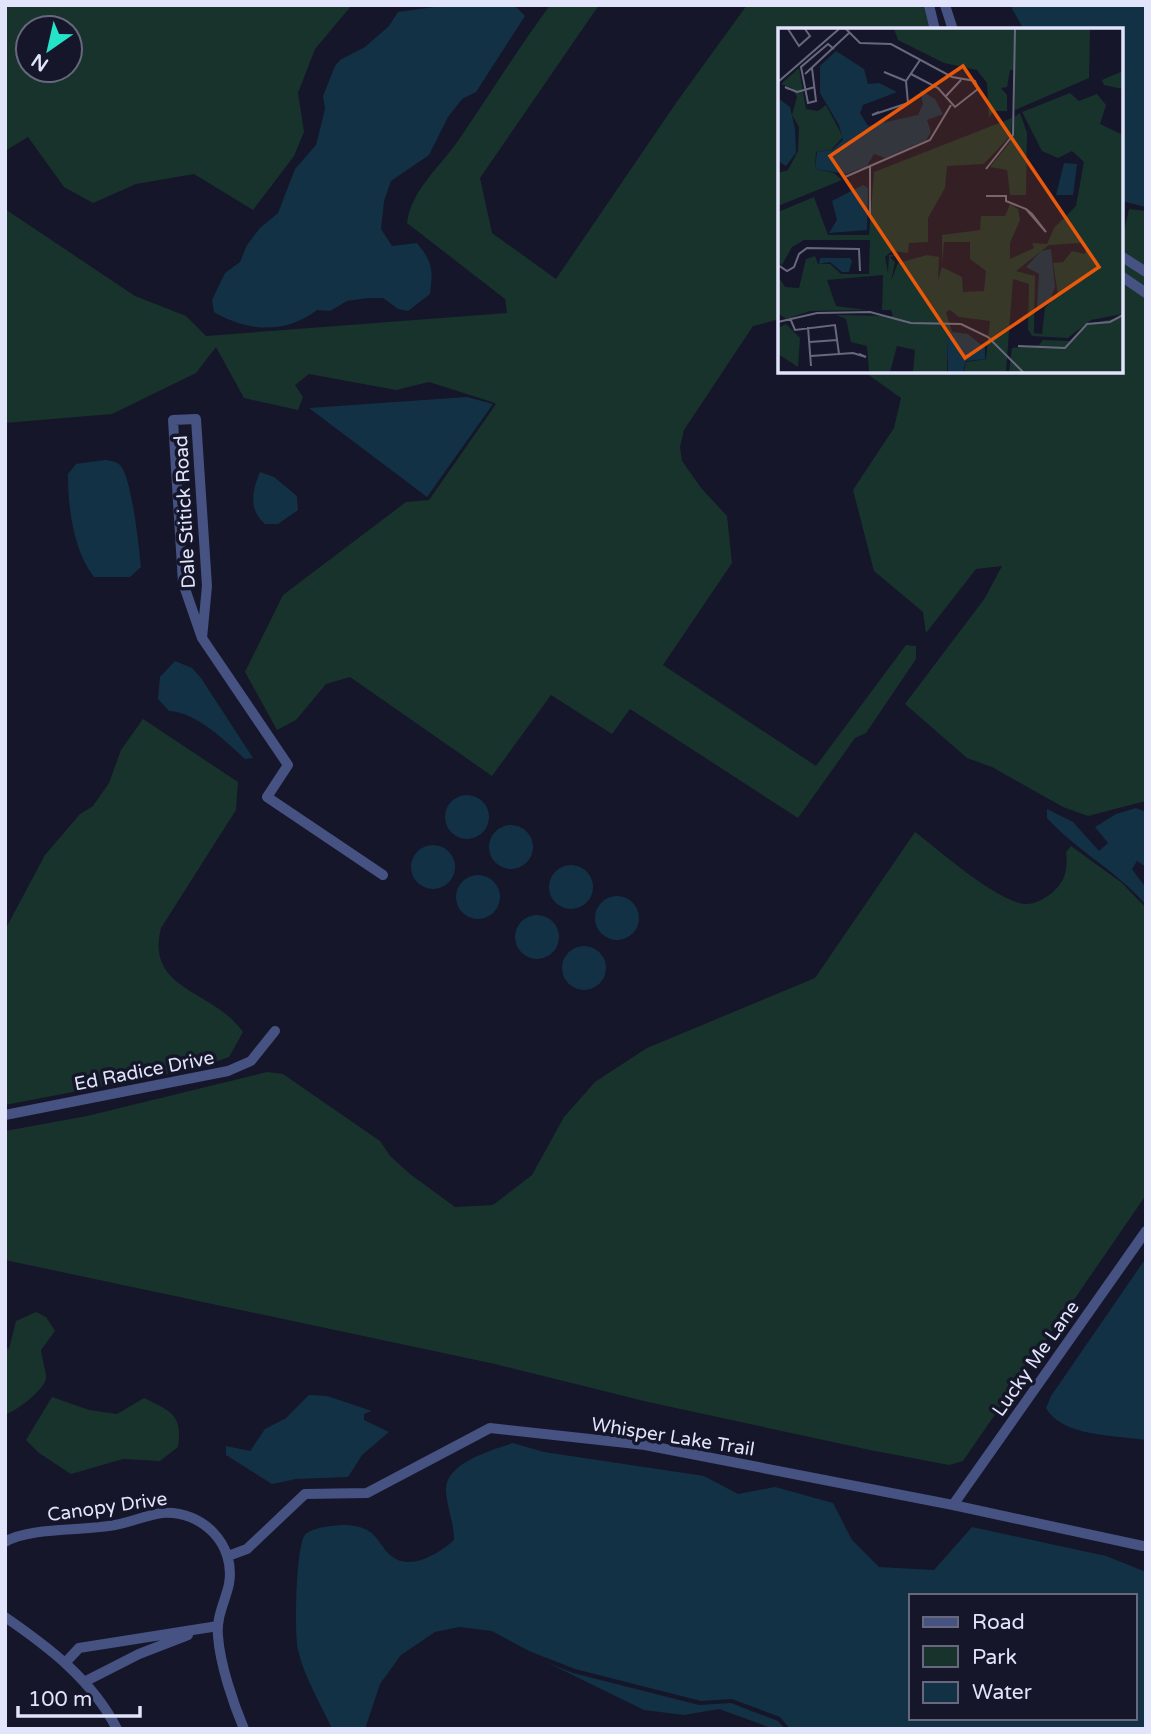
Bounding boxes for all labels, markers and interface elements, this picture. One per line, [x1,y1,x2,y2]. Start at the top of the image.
north arrow [14,14,84,84]
inset map [778,28,1123,373]
text: N [28,49,53,76]
street label: Dale Stitick Road [170,435,200,589]
street label: Ed Radice Drive [72,1047,216,1095]
street label: Lucky Me Lane [988,1297,1084,1421]
street label: Whisper Lake Trail [590,1413,756,1461]
street label: Canopy Drive [46,1488,168,1526]
legend [909,1594,1137,1720]
text: Road [972,1610,1025,1635]
text: Park [972,1645,1017,1670]
scale bar [18,1674,140,1718]
text: Water [972,1680,1032,1705]
text: 100 m [28,1687,92,1712]

